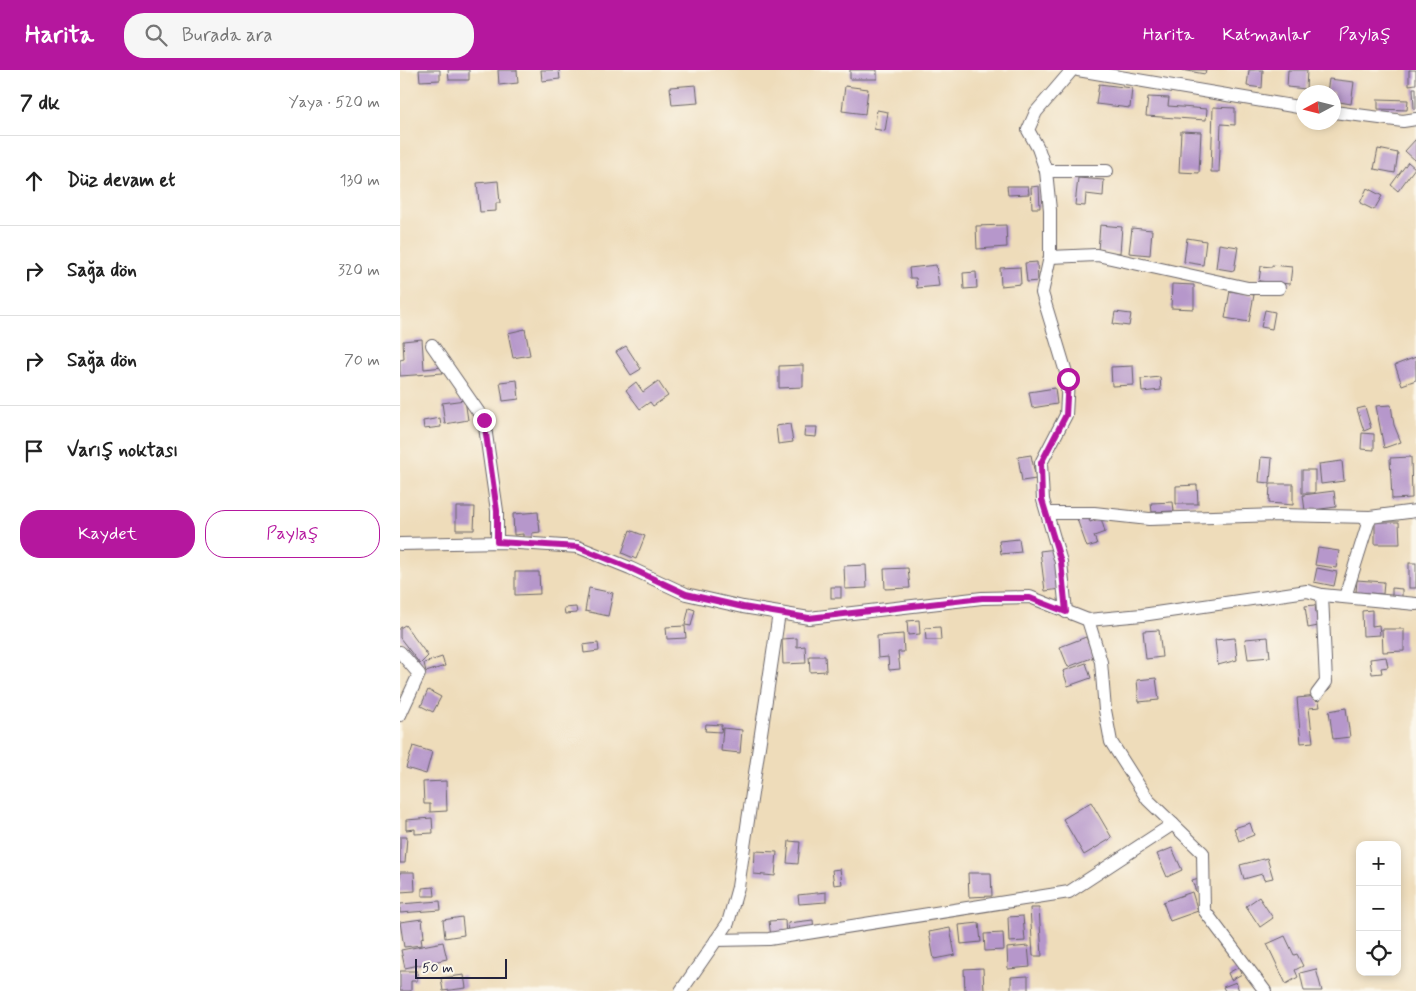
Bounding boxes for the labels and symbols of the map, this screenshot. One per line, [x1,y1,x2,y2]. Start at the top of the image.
north arrow [1296,85,1341,130]
route start [1057,368,1080,391]
route end [473,409,496,432]
scale bar [415,956,508,979]

